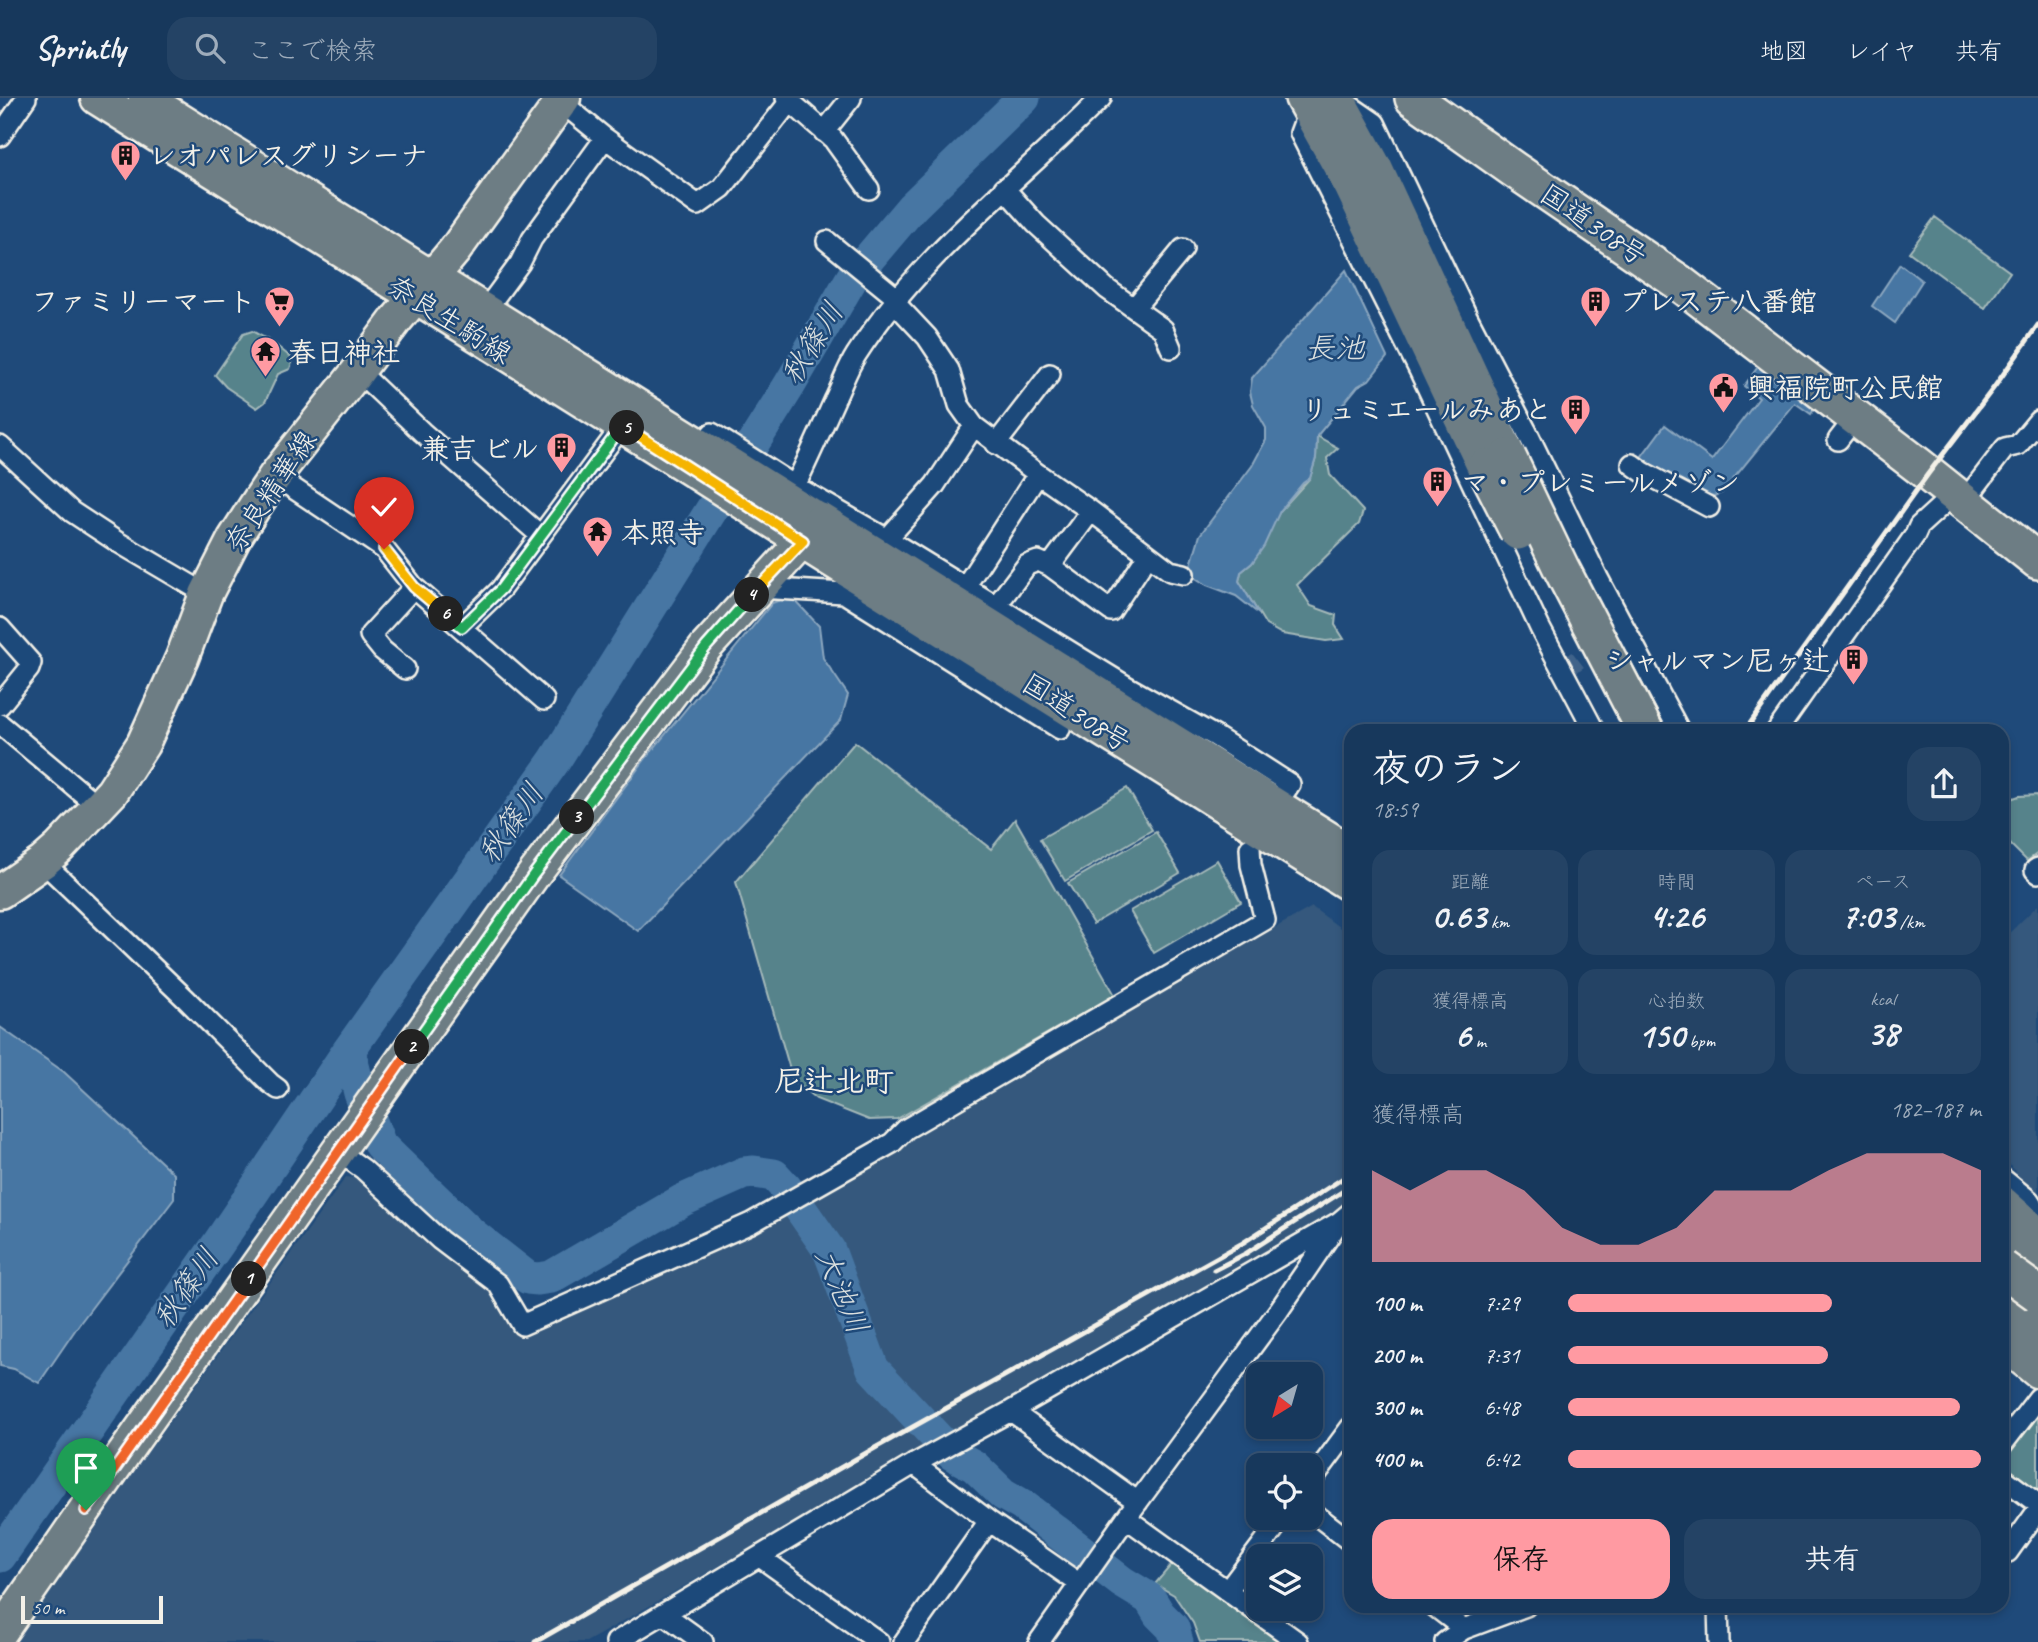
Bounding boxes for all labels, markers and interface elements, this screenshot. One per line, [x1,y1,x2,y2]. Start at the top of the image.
search box [167,17,657,80]
text: Sprintly [35,27,125,69]
icon: search [191,29,229,67]
text: ここで検索 [247,34,377,67]
text: 地図 [1760,36,1808,66]
text: レイヤ [1846,36,1917,66]
text: 共有 [1955,36,2003,66]
building icon: レオパレスグリシーナ [108,138,142,182]
place label: レオパレスグリシーナ [148,138,428,173]
street label: 国道308号 [1533,176,1654,273]
street label: 奈良生駒線 [381,267,518,371]
place label: ファミリーマート [31,284,256,319]
supermarket icon: ファミリーマート [262,284,296,328]
building icon: プレステ八番館 [1579,284,1613,328]
place label: プレステ八番館 [1619,284,1817,319]
water label: 秋篠川 [772,295,852,391]
water label: 長池 [1305,329,1366,367]
temple icon: 春日神社 [248,335,282,379]
place label: 春日神社 [288,335,400,370]
public building icon: 興福院町公民館 [1707,370,1741,414]
place label: 興福院町公民館 [1747,370,1943,405]
place label: リュミエールみあと [1301,392,1552,427]
building icon: リュミエールみあと [1558,392,1592,436]
pin: 5 [610,410,644,446]
text: 5 [622,415,631,439]
street label: 奈良精華線 [217,423,324,559]
place label: 兼吉 ビル [421,431,539,466]
building icon: 兼吉 ビル [545,431,579,475]
building icon: マ・プレミールメゾン [1421,465,1455,509]
place label: マ・プレミールメゾン [1461,465,1740,500]
pin [354,477,414,549]
icon: check [365,488,403,526]
temple icon: 本照寺 [581,515,615,559]
place label: 本照寺 [621,515,705,550]
pin: 4 [734,578,770,612]
text: 4 [747,582,756,606]
pin: 6 [428,596,464,632]
text: 6 [441,601,450,625]
place label: シャルマン尼ヶ辻 [1605,643,1830,678]
building icon: シャルマン尼ヶ辻 [1836,643,1870,687]
street label: 国道308号 [1016,665,1138,760]
text: 夜のラン [1372,745,1524,792]
button: share [1907,747,1981,821]
water label: 秋篠川 [470,775,552,871]
text: 18:59 [1372,795,1418,824]
pin: 3 [560,800,594,834]
text: 3 [572,804,581,828]
text: 距離 [1451,870,1489,894]
text: 時間 [1657,870,1696,894]
text: ペース [1855,870,1911,894]
text: 0.63 [1431,894,1486,939]
text: 4:26 [1649,894,1704,939]
text: 7:03 [1841,894,1895,939]
text: km [1486,910,1509,934]
text: /km [1895,910,1925,934]
text: kcal [1870,987,1895,1011]
text: 獲得標高 [1432,989,1508,1013]
text: 心拍数 [1648,989,1705,1013]
text: 38 [1867,1011,1899,1056]
text: 6 [1454,1013,1471,1058]
text: 150 [1638,1013,1685,1058]
text: m [1471,1029,1486,1053]
text: bpm [1685,1029,1715,1053]
pin: 2 [394,1030,430,1065]
text: 2 [407,1034,416,1058]
district label: 尼辻北町 [774,1062,894,1100]
text: 182–187 m [1890,1095,1981,1124]
text: 獲得標高 [1372,1100,1464,1129]
water label: 秋篠川 [145,1240,227,1336]
water label: 大池川 [807,1242,877,1340]
pin: 1 [232,1262,266,1296]
text: 1 [244,1266,253,1290]
text: 100 m [1372,1289,1422,1318]
text: 7:29 [1484,1289,1520,1318]
text: 200 m [1372,1341,1422,1370]
text: 7:31 [1484,1341,1520,1370]
north arrow [1246,1362,1323,1438]
map controls [1246,1362,1323,1621]
text: 300 m [1372,1393,1422,1422]
text: 6:48 [1484,1393,1520,1422]
pin [56,1438,116,1510]
text: 400 m [1372,1445,1422,1474]
text: 6:42 [1484,1445,1520,1474]
icon: arrive [67,1449,105,1487]
button: locate [1246,1453,1323,1530]
button: 保存 [1372,1519,1670,1599]
button: 共有 [1684,1519,1981,1599]
button: layers [1246,1544,1323,1621]
scale bar [21,1593,163,1625]
text: 50 m [32,1596,64,1620]

